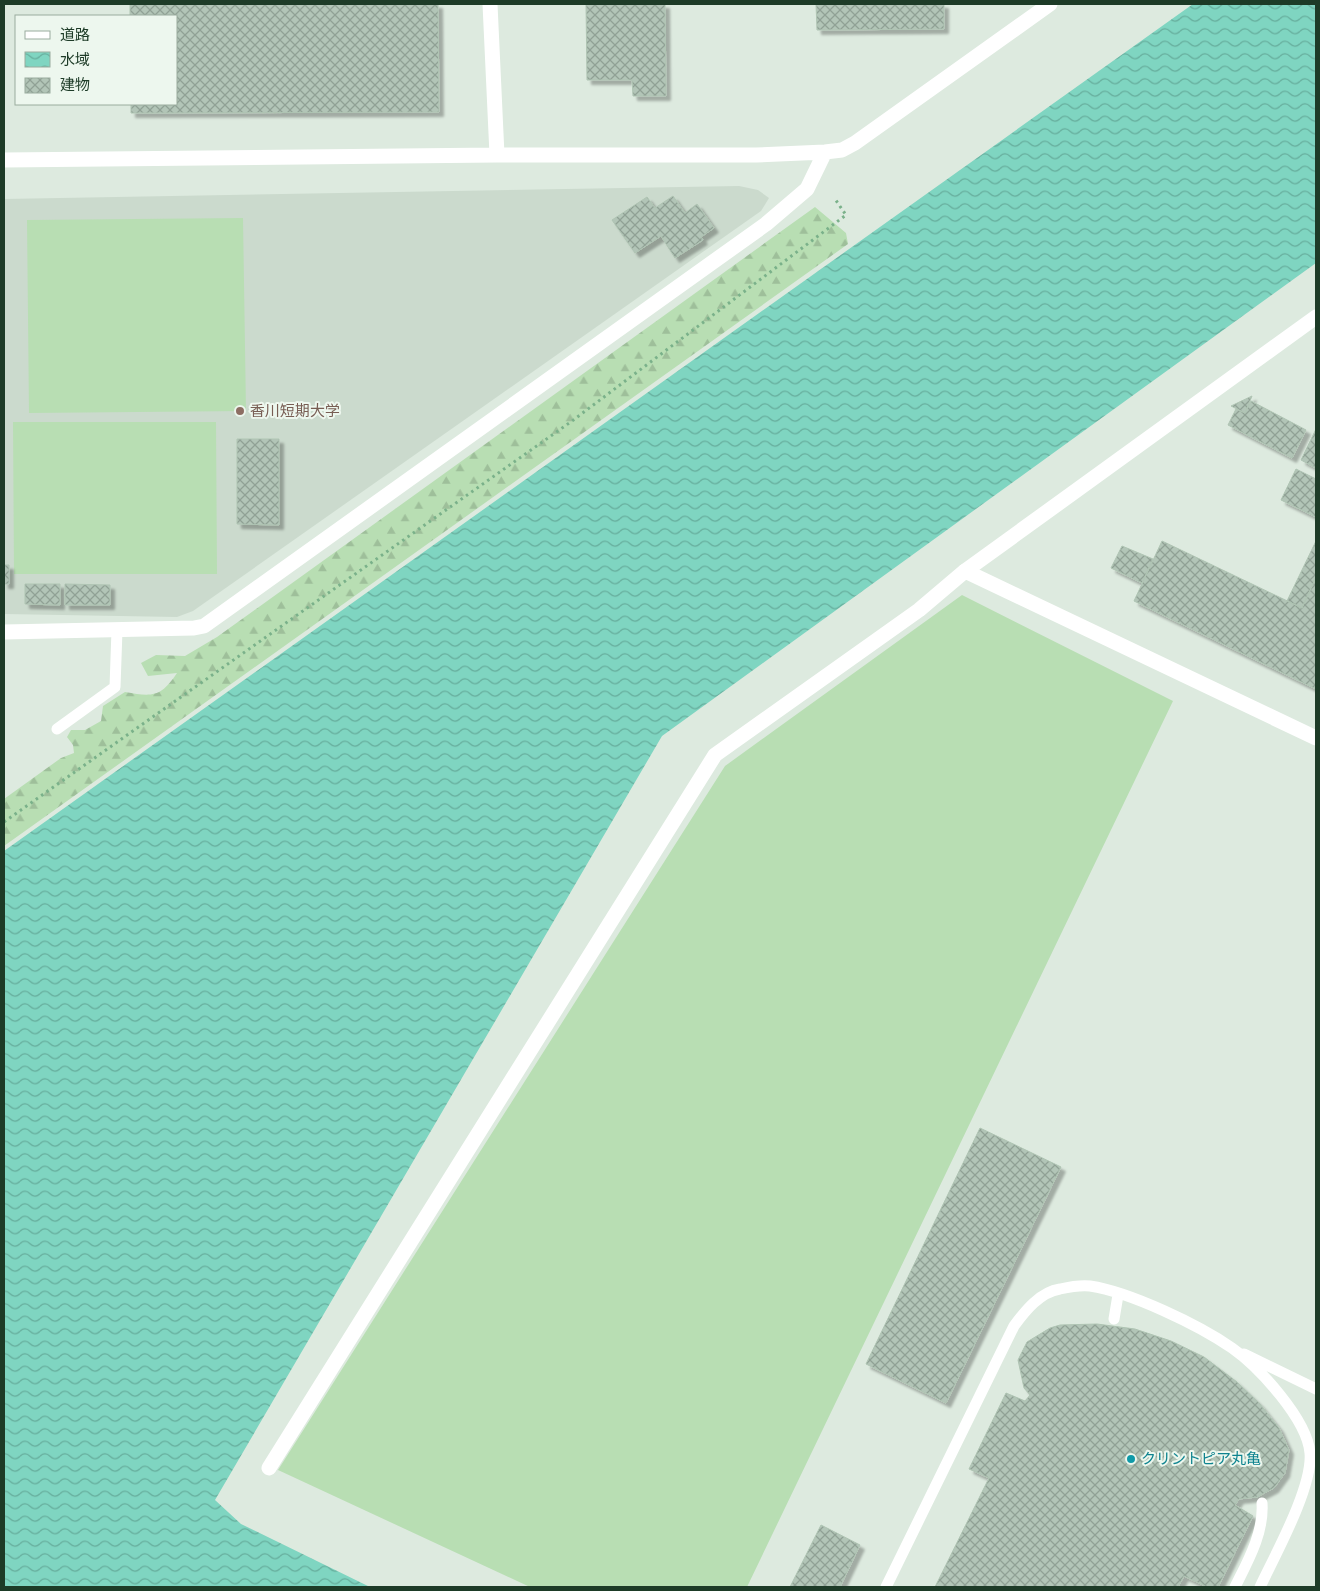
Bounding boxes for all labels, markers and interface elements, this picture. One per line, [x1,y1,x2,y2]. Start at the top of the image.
legend [15,15,178,105]
text: 道路 [60,26,90,45]
text: 水域 [60,51,90,70]
text: 建物 [60,76,90,95]
place label: 香川短期大学 [250,402,340,421]
marker: 香川短期大学 [234,405,246,417]
place label: クリントピア丸亀 [1141,1450,1261,1469]
marker: クリントピア丸亀 [1125,1453,1137,1465]

